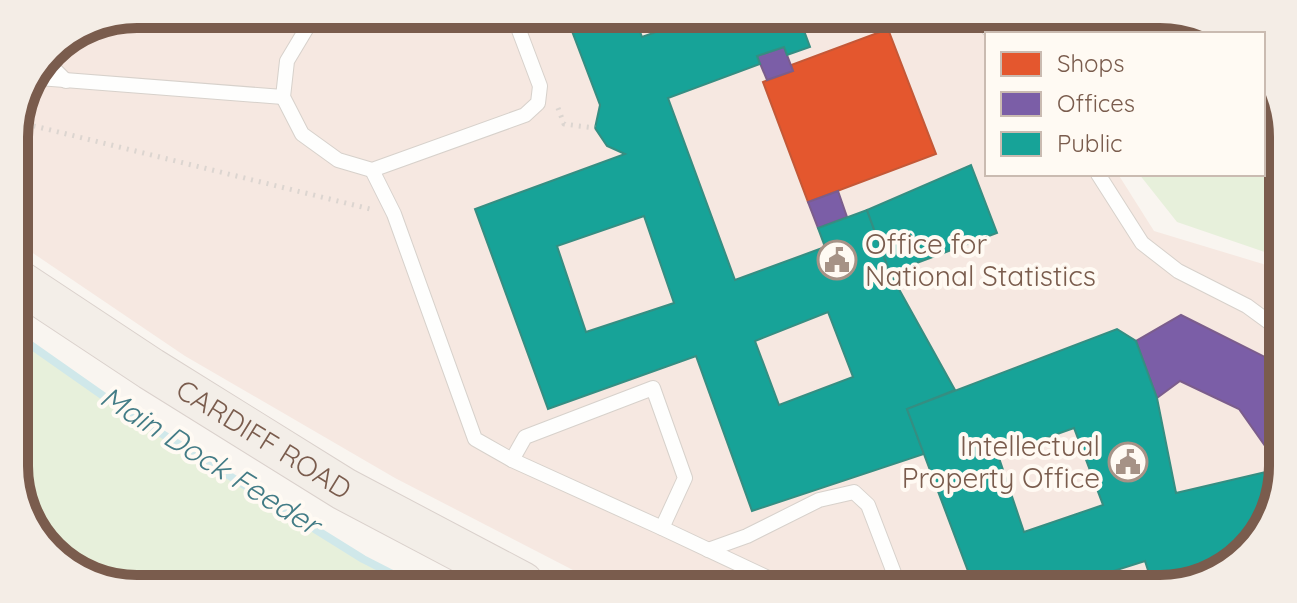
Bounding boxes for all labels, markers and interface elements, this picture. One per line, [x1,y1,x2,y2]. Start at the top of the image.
legend [985,32,1265,176]
text: Shops [1057,48,1124,78]
text: Offices [1057,88,1135,118]
text: Public [1057,128,1122,158]
place label: Office for National Statistics [865,226,1096,293]
public building icon: Office for National Statistics [816,239,858,281]
street label: CARDIFF ROAD [170,371,358,506]
water label: Main Dock Feeder [94,377,330,545]
place label: Intellectual Property Office [902,428,1100,495]
public building icon: Intellectual Property Office [1107,441,1149,483]

